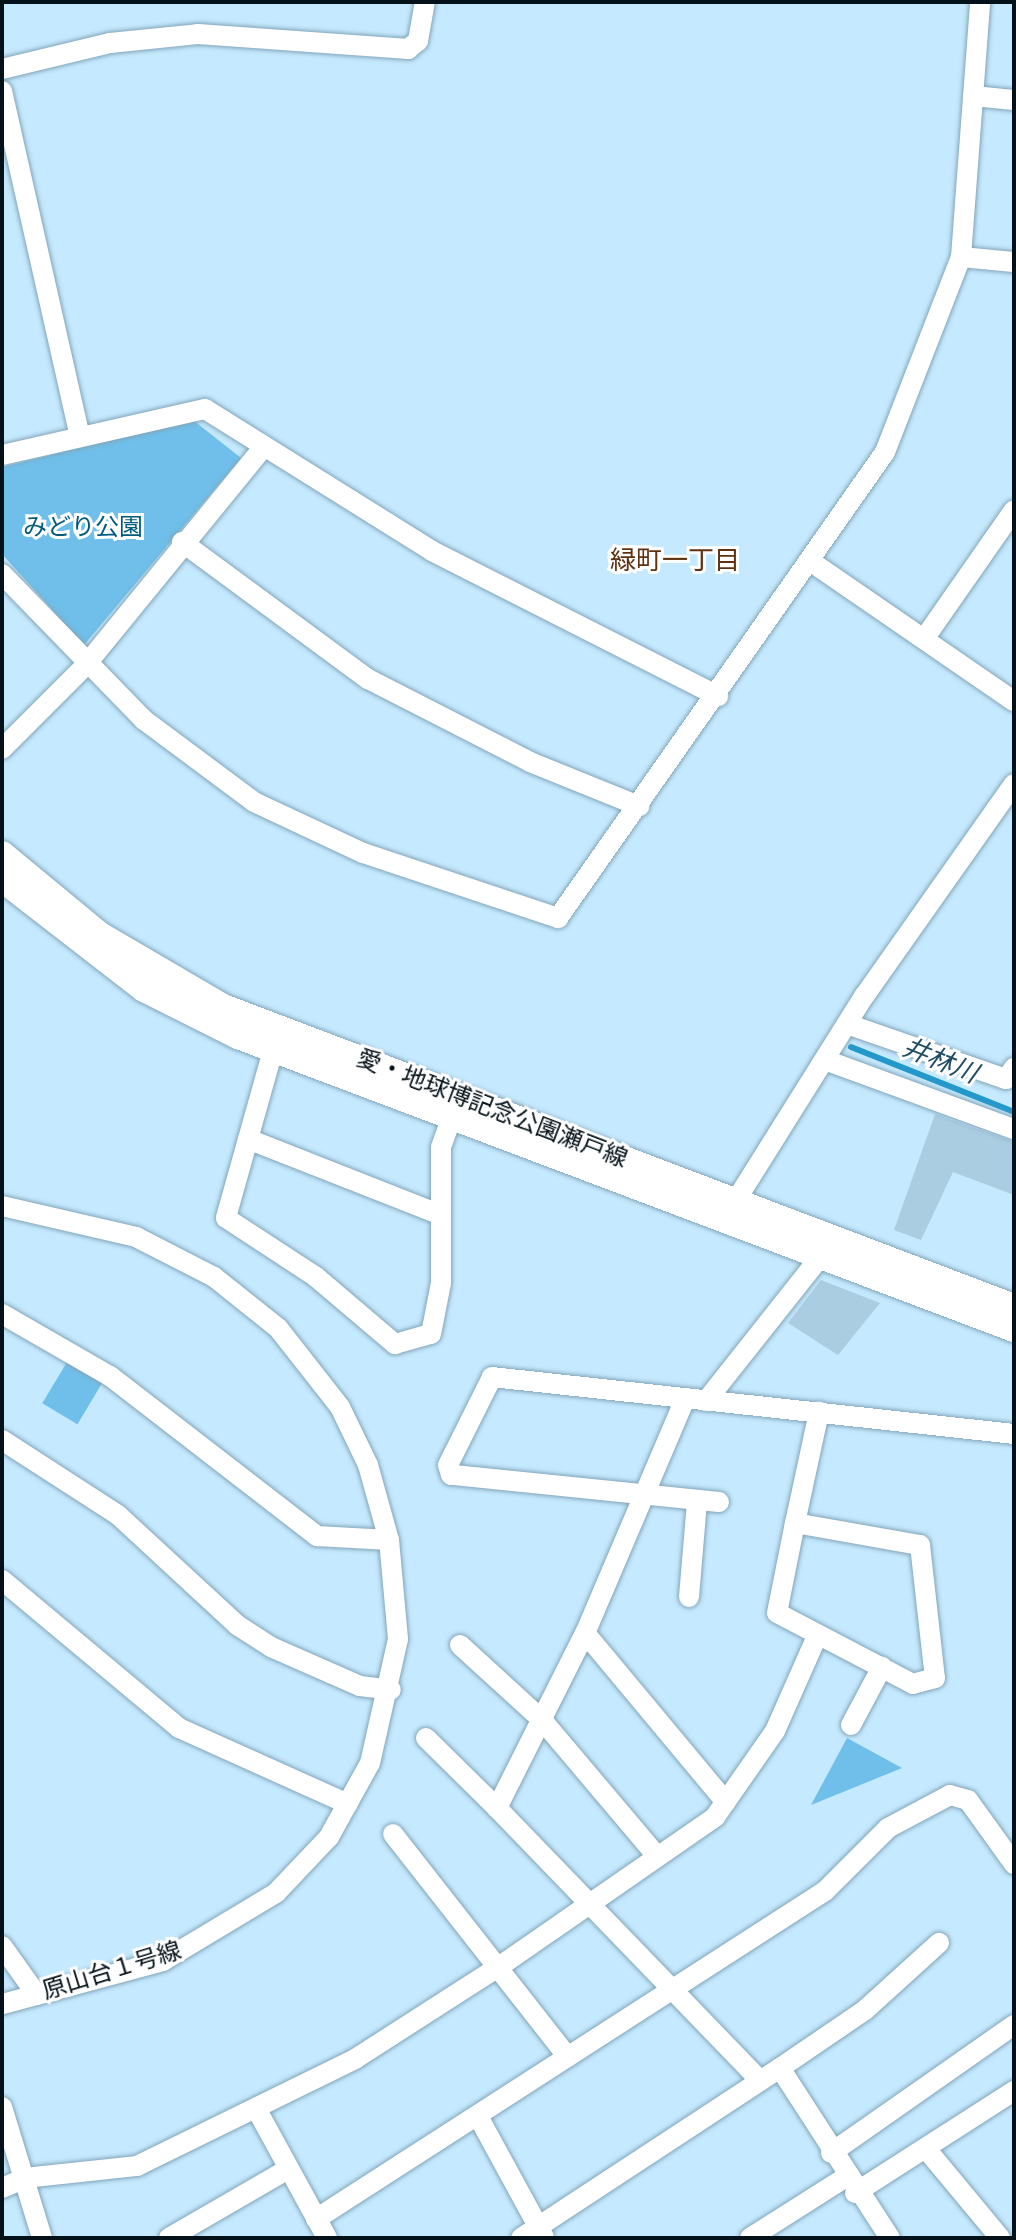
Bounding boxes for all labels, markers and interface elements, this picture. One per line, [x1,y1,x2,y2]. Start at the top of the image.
park label: みどり公園 [23,514,143,542]
district label: 緑町一丁目 [610,545,740,577]
water label: 井林川 [898,1032,982,1090]
street label: 愛・地球博記念公園瀬戸線 [352,1044,632,1174]
street label: 原山台１号線 [39,1936,185,2006]

